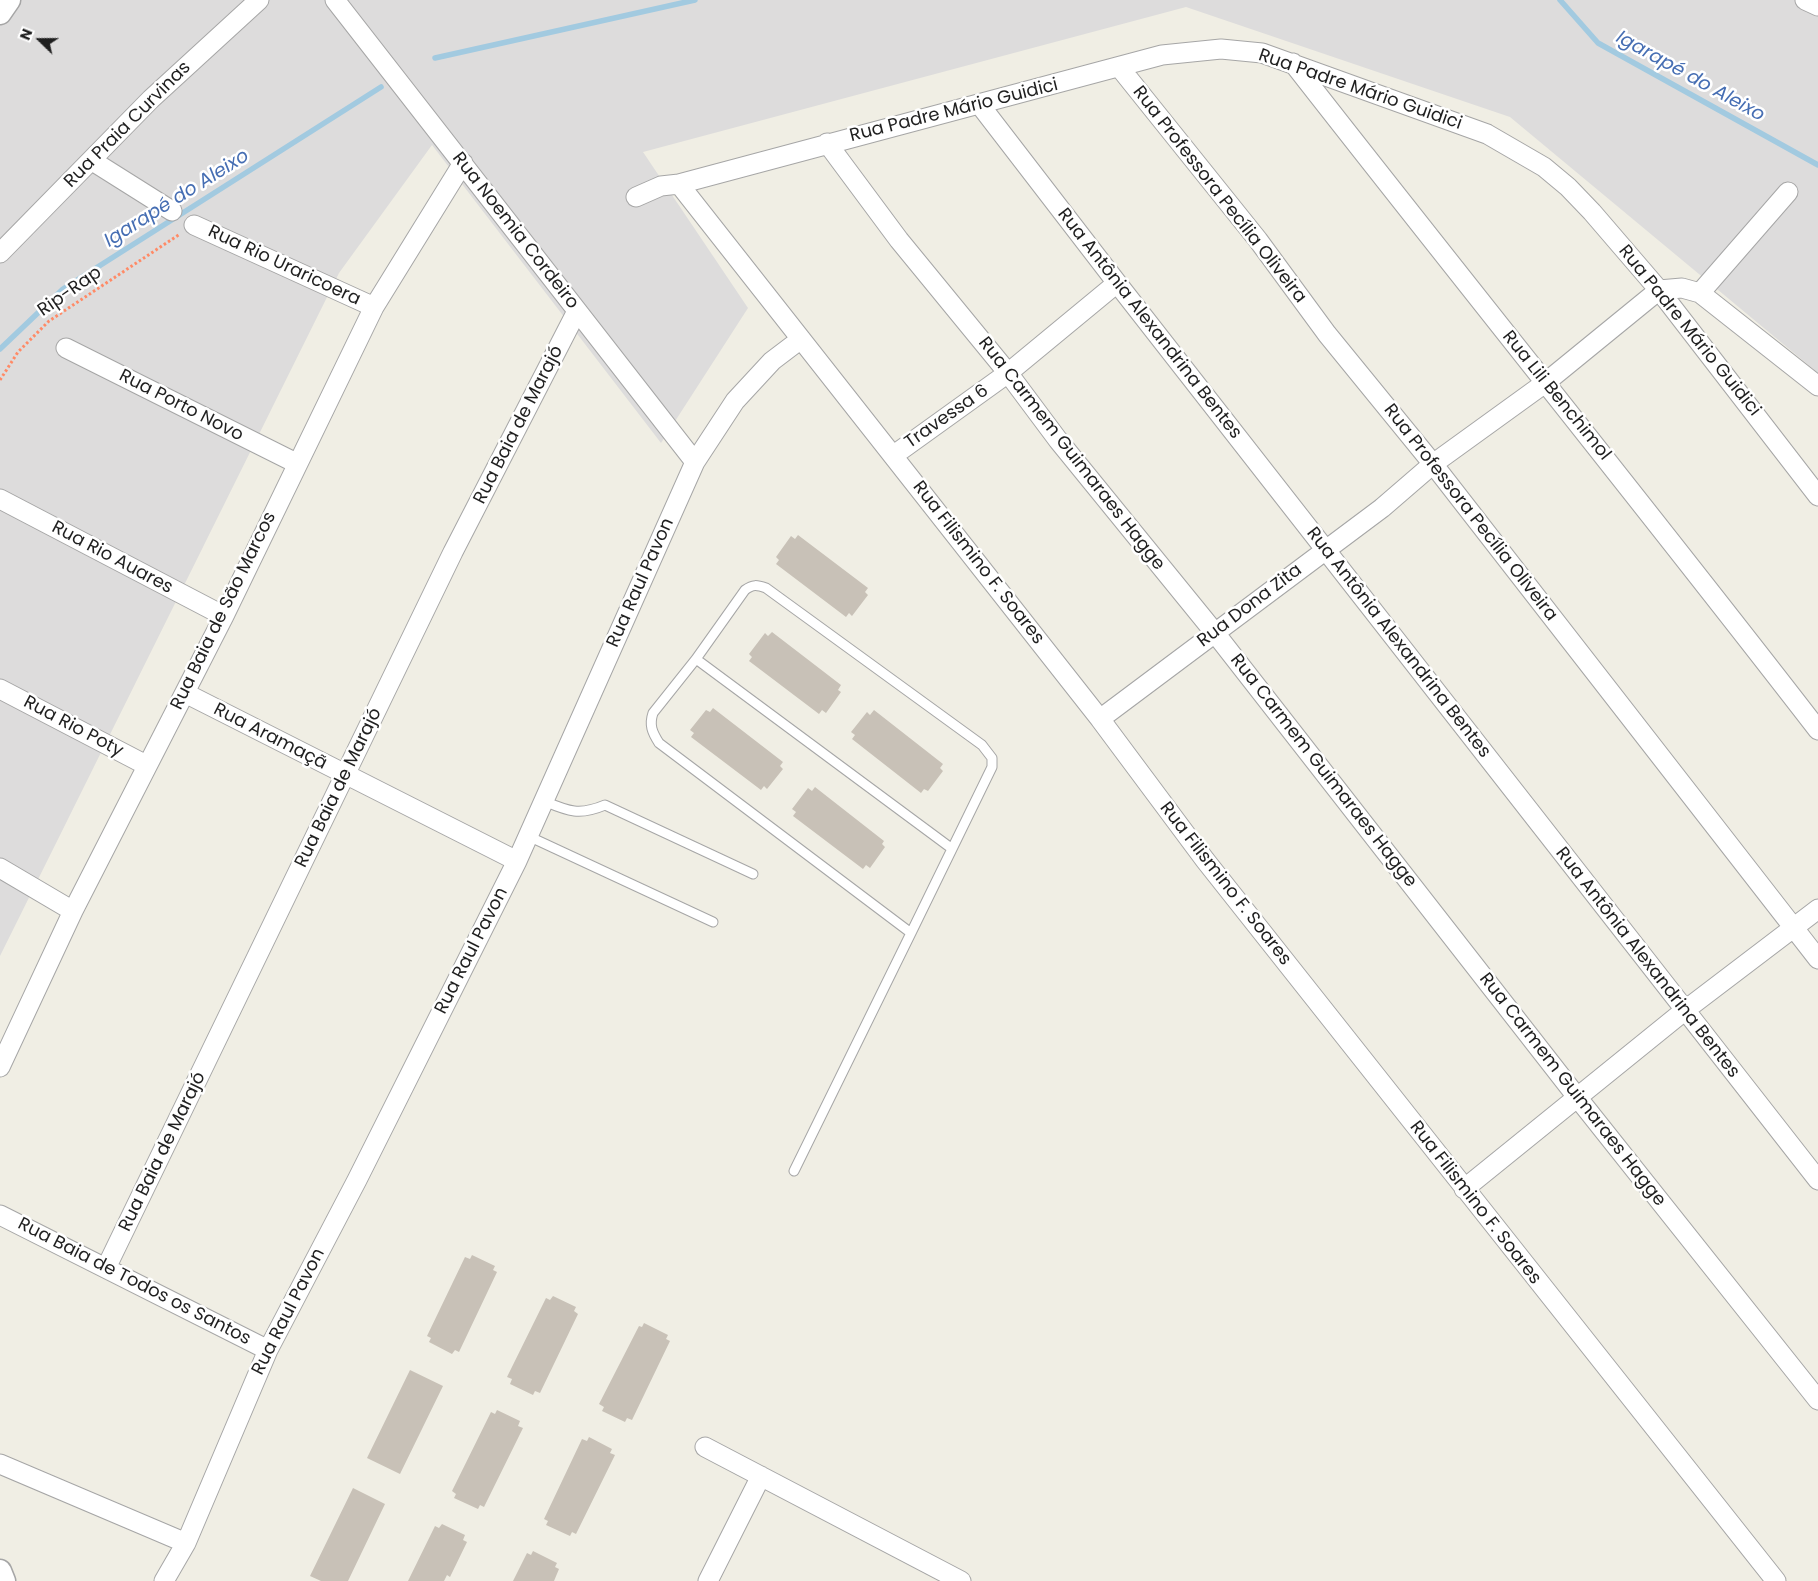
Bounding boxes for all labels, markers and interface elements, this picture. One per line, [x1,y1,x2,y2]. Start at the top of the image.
north arrow [15,15,65,65]
text: N [15,26,37,43]
water label: Igarapé do Aleixo [1612,27,1768,127]
street label: Rua Padre Mário Guidici [1255,45,1465,135]
street label: Rua Praia Curvinas [60,57,196,193]
street label: Rua Padre Mário Guidici [848,75,1060,147]
street label: Rua Professora Pecília Oliveira [1128,82,1310,308]
water label: Igarapé do Aleixo [100,145,254,253]
street label: Rua Noemia Cordeiro [447,148,583,314]
street label: Rua Antônia Alexandrina Bentes [1052,204,1246,444]
street label: Rua Rio Uraricoera [204,221,364,311]
street label: Rua Padre Mário Guidici [1613,241,1765,421]
street label: Rip-Rap [34,262,106,322]
street label: Rua Lili Benchimol [1497,327,1615,465]
street label: Rua Carmem Guimaraes Hagge [973,333,1169,575]
street label: Rua Baia de Marajó [470,342,568,508]
street label: Rua Porto Novo [115,365,247,447]
street label: Travessa 6 [901,380,993,454]
street label: Rua Professora Pecília Oliveira [1379,400,1561,626]
street label: Rua Filismino F. Soares [908,477,1048,649]
street label: Rua Baia de São Marcos [167,509,281,713]
street label: Rua Raul Pavon [603,515,679,651]
street label: Rua Rio Auares [48,517,176,599]
street label: Rua Antônia Alexandrina Bentes [1301,523,1495,763]
street label: Rua Dona Zita [1194,560,1306,652]
street label: Rua Carmem Guimaraes Hagge [1225,650,1421,892]
street label: Rua Rio Poty [19,692,127,762]
street label: Rua Aramaçã [210,699,330,775]
street label: Rua Baia de Marajó [291,705,387,871]
street label: Rua Filismino F. Soares [1155,798,1295,970]
street label: Rua Antônia Alexandrina Bentes [1550,843,1744,1083]
street label: Rua Raul Pavon [431,884,513,1018]
street label: Rua Carmem Guimaraes Hagge [1474,969,1670,1211]
street label: Rua Baia de Marajó [115,1069,211,1235]
street label: Rua Filismino F. Soares [1405,1117,1545,1289]
street label: Rua Baia de Todos os Santos [14,1214,254,1350]
street label: Rua Raul Pavon [248,1245,330,1379]

